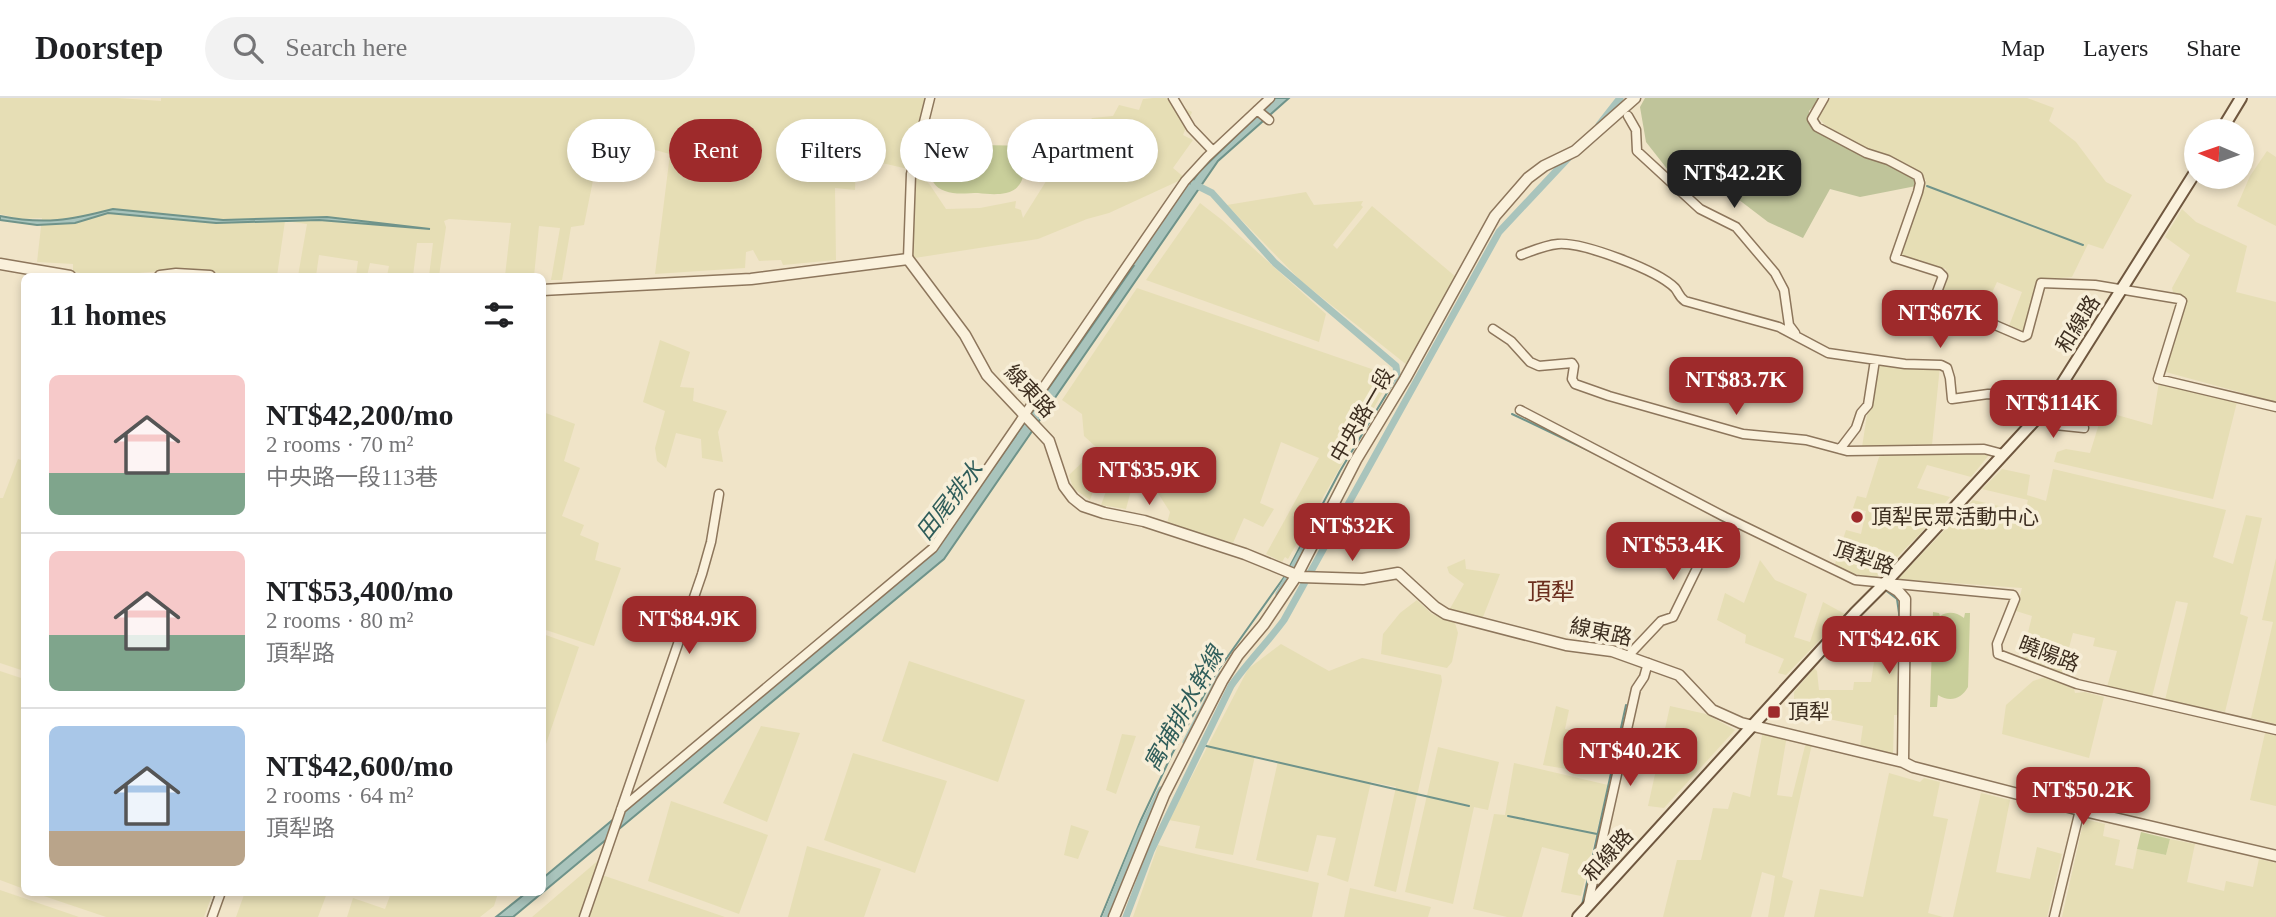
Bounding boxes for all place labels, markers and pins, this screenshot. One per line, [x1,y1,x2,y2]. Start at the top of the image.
pin: NT$42.2K [1662,150,1806,210]
pin: NT$67K [1883,290,1997,350]
pin: NT$83.7K [1664,358,1808,417]
pin: NT$114K [1988,380,2118,440]
pin: NT$35.9K [1077,448,1221,507]
pin: NT$32K [1295,504,1409,563]
place label: 頂犁民眾活動中心 [1871,505,2039,529]
marker: 頂犁民眾活動中心 [1849,509,1865,525]
pin: NT$53.4K [1601,522,1745,582]
pin: NT$84.9K [617,596,761,656]
pin: NT$42.6K [1817,616,1961,676]
place label: 頂犁 [1788,700,1830,724]
marker: 頂犁 [1766,704,1782,720]
pin: NT$40.2K [1558,728,1702,788]
pin: NT$50.2K [2011,768,2155,827]

